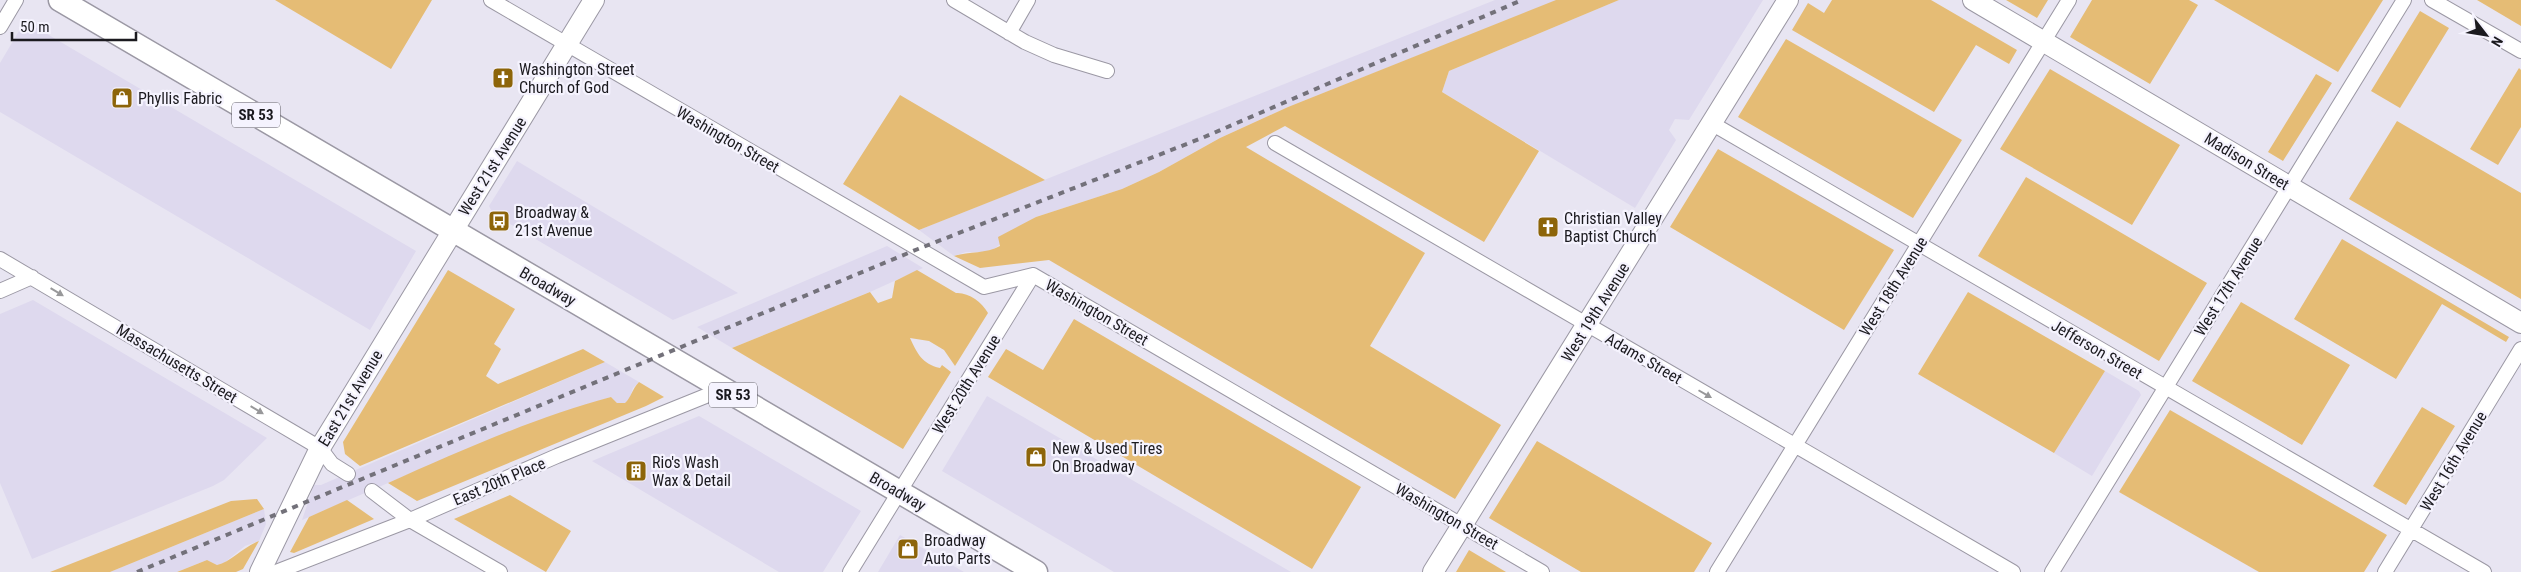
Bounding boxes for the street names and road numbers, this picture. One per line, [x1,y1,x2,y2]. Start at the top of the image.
road number: SR 53 [232,102,280,128]
street label: Washington Street [673,102,783,177]
street label: West 21st Avenue [455,113,530,219]
street label: Madison Street [2201,129,2293,194]
street label: West 18th Avenue [1855,233,1931,339]
street label: West 17th Avenue [2190,233,2266,339]
street label: West 19th Avenue [1557,259,1633,365]
street label: Broadway [516,263,580,310]
street label: Washington Street [1042,275,1152,350]
street label: Jefferson Street [2048,316,2146,383]
street label: Massachusetts Street [113,320,241,407]
street label: Adams Street [1602,329,1686,388]
street label: West 20th Avenue [928,331,1004,437]
street label: East 21st Avenue [314,347,387,450]
road number: SR 53 [709,382,757,408]
street label: West 16th Avenue [2416,408,2491,515]
street label: East 20th Place [450,454,548,509]
street label: Broadway [866,468,930,515]
street label: Washington Street [1392,479,1502,554]

